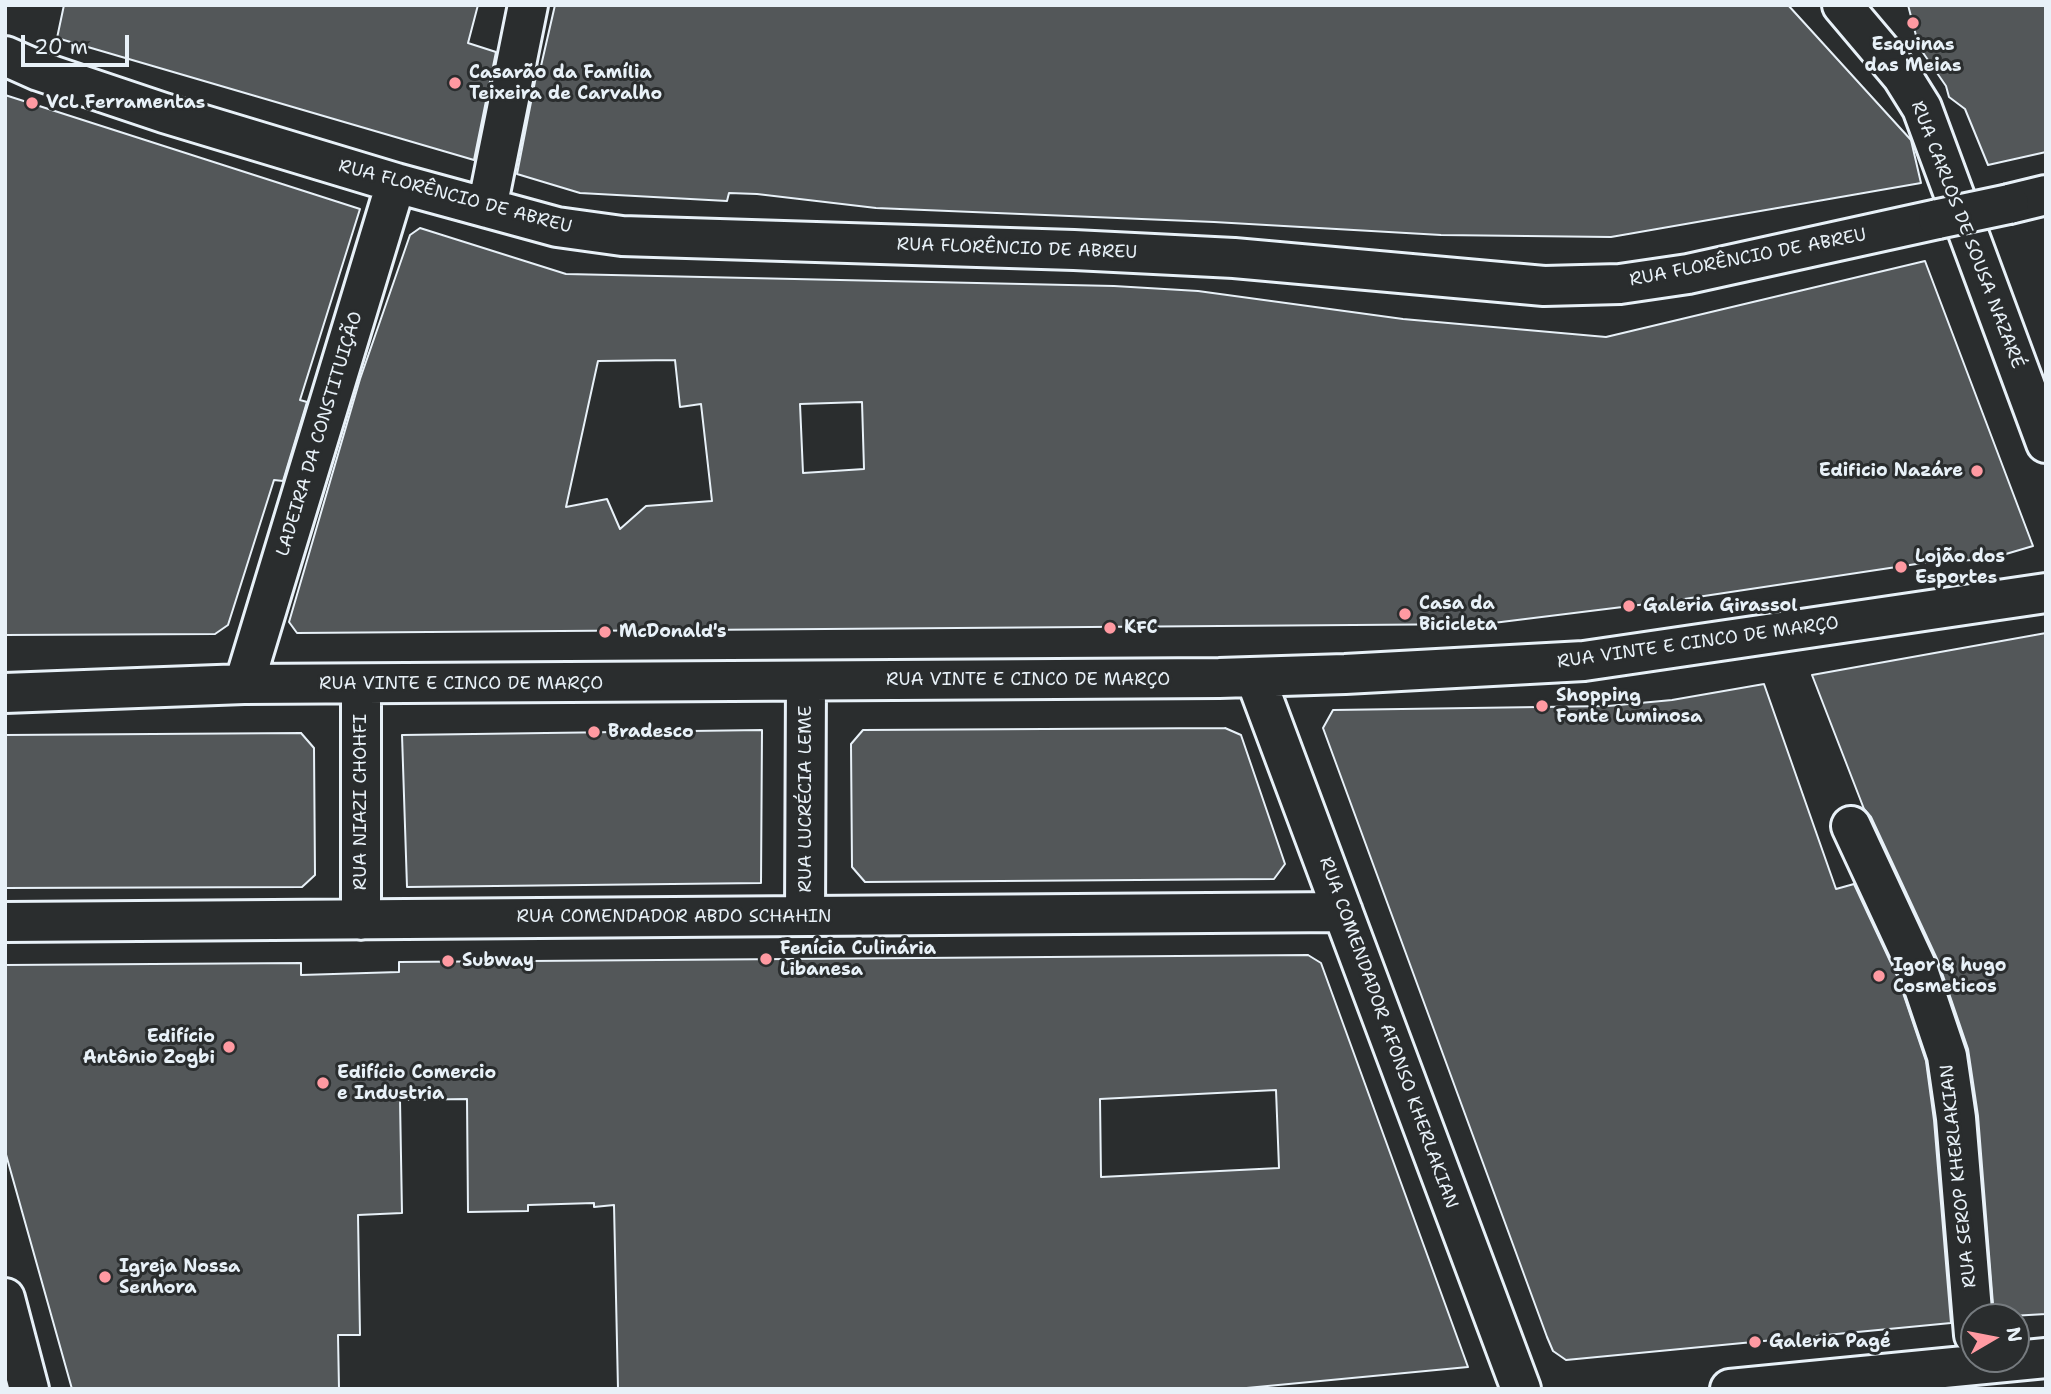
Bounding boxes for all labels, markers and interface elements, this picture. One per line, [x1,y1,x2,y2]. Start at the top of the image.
marker: Esquinas das Meias [1905,15,1921,31]
scale bar [24,21,133,65]
text: 20 m [34,33,88,61]
place label: Esquinas das Meias [1865,34,1961,76]
place label: Casarão da Família Teixeira de Carvalho [469,62,662,104]
marker: Casarão da Família Teixeira de Carvalho [447,75,463,91]
place label: VCL Ferramentas [46,92,205,114]
marker: VCL Ferramentas [24,95,40,111]
street label: RUA CARLOS DE SOUSA NAZARÉ [1906,98,2028,372]
street label: RUA FLORÊNCIO DE ABREU [336,155,574,239]
street label: RUA FLORÊNCIO DE ABREU [1628,224,1868,292]
street label: RUA FLORÊNCIO DE ABREU [896,234,1138,264]
street label: LADEIRA DA CONSTITUIÇÃO [272,309,368,559]
place label: Edificio Nazáre [1819,460,1963,482]
marker: Edificio Nazáre [1969,463,1985,479]
place label: Lojão dos Esportes [1915,546,2005,588]
marker: Lojão dos Esportes [1893,559,1909,575]
place label: Casa da Bicicleta [1419,593,1497,636]
place label: Galeria Girassol [1643,595,1798,617]
marker: Galeria Girassol [1621,598,1637,614]
marker: Casa da Bicicleta [1397,606,1413,622]
street label: RUA VINTE E CINCO DE MARÇO [1556,613,1840,673]
place label: KFC [1124,617,1158,639]
marker: KFC [1102,620,1118,636]
place label: McDonald's [619,621,726,643]
marker: McDonald's [597,624,613,640]
street label: RUA VINTE E CINCO DE MARÇO [886,669,1170,691]
street label: RUA VINTE E CINCO DE MARÇO [319,673,603,695]
place label: Shopping Fonte Luminosa [1556,685,1703,728]
marker: Shopping Fonte Luminosa [1534,698,1550,714]
street label: RUA LUCRÉCIA LEME [795,706,817,892]
street label: RUA NIAZI CHOHFI [350,714,372,890]
place label: Bradesco [608,721,694,743]
marker: Bradesco [586,724,602,740]
street label: RUA COMENDADOR AFONSO KHERLAKIAN [1314,854,1462,1212]
street label: RUA COMENDADOR ABDO SCHAHIN [516,906,832,928]
place label: Fenícia Culinária Libanesa [780,938,936,981]
place label: Subway [462,950,534,972]
marker: Fenícia Culinária Libanesa [758,951,774,967]
marker: Subway [440,953,456,969]
place label: Igor & hugo Cosmeticos [1893,955,2007,998]
marker: Igor & hugo Cosmeticos [1871,968,1887,984]
place label: Edifício Antônio Zogbi [83,1026,215,1068]
marker: Edifício Antônio Zogbi [221,1039,237,1055]
place label: Edifício Comercio e Industria [337,1062,496,1104]
street label: RUA SEROP KHERLAKIAN [1937,1063,1981,1289]
marker: Edifício Comercio e Industria [315,1075,331,1091]
place label: Igreja Nossa Senhora [119,1256,240,1298]
marker: Igreja Nossa Senhora [97,1269,113,1285]
north arrow [1960,1303,2030,1373]
text: N [2001,1325,2028,1344]
place label: Galeria Pagé [1769,1331,1891,1353]
marker: Galeria Pagé [1747,1334,1763,1350]

